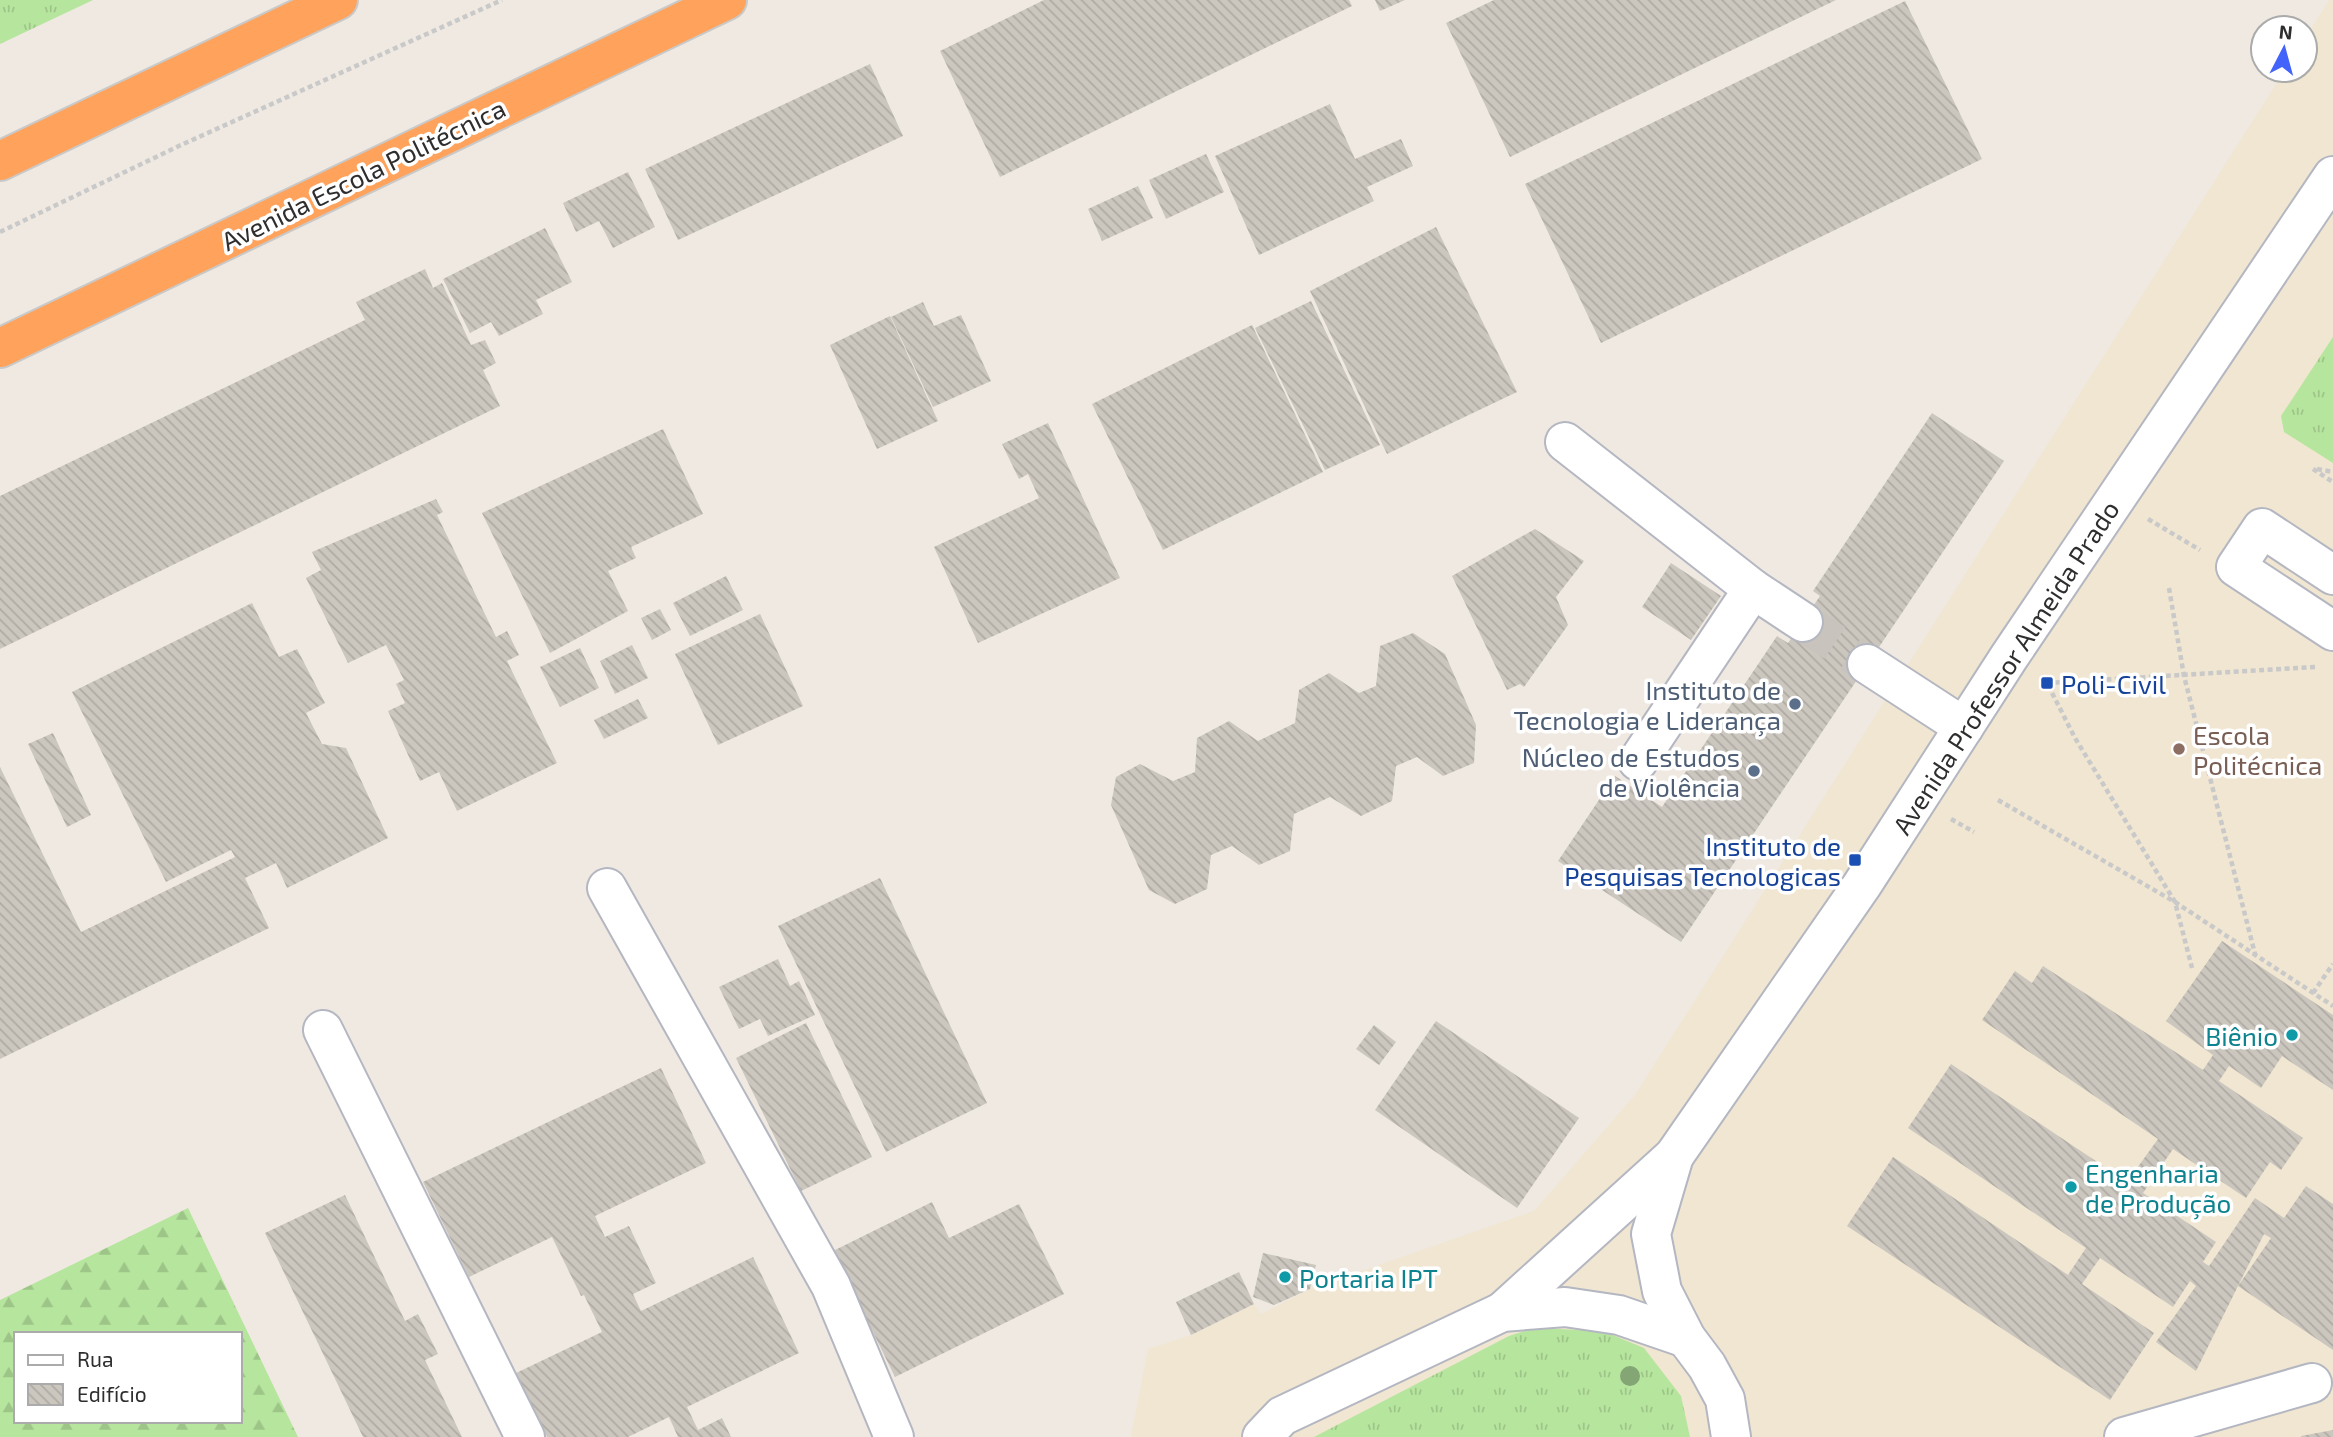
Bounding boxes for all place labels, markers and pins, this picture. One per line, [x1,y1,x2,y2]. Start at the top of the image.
place label: Poli-Civil [2061,668,2166,699]
place label: Instituto de Tecnologia e Liderança [1514,674,1781,737]
marker: Poli-Civil [2039,675,2055,691]
marker: Instituto de Tecnologia e Liderança [1787,696,1803,712]
place label: Escola Politécnica [2193,719,2322,780]
place label: Núcleo de Estudos de Violência [1522,741,1740,802]
marker: Escola Politécnica [2171,741,2187,757]
marker: Núcleo de Estudos de Violência [1746,763,1762,779]
place label: Instituto de Pesquisas Tecnologicas [1564,830,1841,891]
marker: Instituto de Pesquisas Tecnologicas [1847,852,1863,868]
place label: Biênio [2205,1020,2278,1051]
marker: Biênio [2284,1027,2300,1043]
place label: Engenharia de Produção [2085,1157,2231,1220]
marker: Engenharia de Produção [2063,1179,2079,1195]
place label: Portaria IPT [1299,1262,1438,1293]
marker: Portaria IPT [1277,1269,1293,1285]

